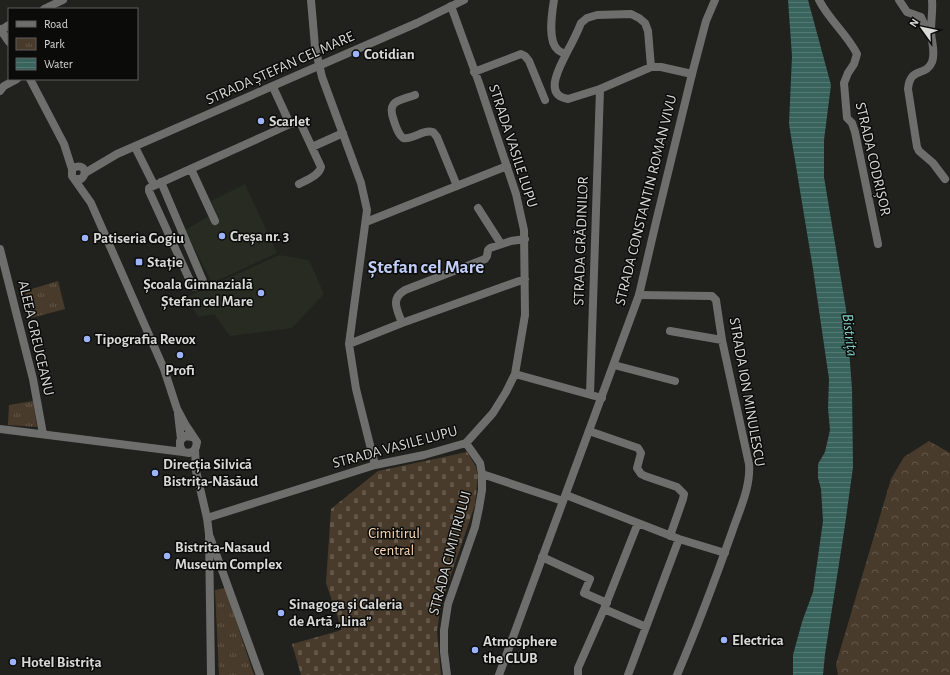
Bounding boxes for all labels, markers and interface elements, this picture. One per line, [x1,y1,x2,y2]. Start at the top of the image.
legend [8,8,138,80]
north arrow [902,8,942,48]
text: N [907,17,921,29]
text: Road [44,18,68,30]
street label: STRADA ȘTEFAN CEL MARE [204,28,357,108]
text: Park [44,38,65,50]
place label: Cotidian [364,47,415,62]
marker: Cotidian [351,49,361,59]
text: Water [44,58,73,70]
street label: STRADA VASILE LUPU [486,83,540,209]
street label: STRADA CONSTANTIN ROMAN VIVU [613,93,679,307]
street label: STRADA CODRIȘOR [852,101,893,217]
place label: Scarlet [269,114,310,129]
marker: Scarlet [256,116,266,126]
street label: STRADA GRĂDINILOR [570,176,591,306]
place label: Creșa nr. 3 [230,229,289,245]
place label: Patiseria Gogiu [93,231,184,246]
marker: Creșa nr. 3 [217,231,227,241]
marker: Patiseria Gogiu [80,233,90,243]
place label: Stație [147,255,183,271]
marker: Stație [134,257,144,267]
district label: Ștefan cel Mare [368,258,484,278]
place label: Școala Gimnazială Ștefan cel Mare [143,277,253,310]
street label: ALEEA GREUCEANU [15,279,57,397]
marker: Școala Gimnazială Ștefan cel Mare [256,288,266,298]
water label: Bistrița [837,313,861,357]
street label: STRADA ION MINULESCU [726,316,768,468]
place label: Tipografia Revox [95,332,196,347]
marker: Tipografia Revox [82,334,92,344]
marker: Profi [175,350,185,360]
place label: Profi [165,363,195,378]
street label: STRADA VASILE LUPU [331,423,459,471]
place label: Direcția Silvică Bistrița-Năsăud [163,457,258,490]
marker: Direcția Silvică Bistrița-Năsăud [150,468,160,478]
street label: STRADA CIMITIRULUI [426,489,474,617]
park label: Cimitirul central [368,526,420,558]
place label: Bistrita-Nasaud Museum Complex [175,540,282,572]
marker: Bistrita-Nasaud Museum Complex [162,551,172,561]
place label: Sinagoga și Galeria de Artă „Lina” [289,597,403,629]
marker: Sinagoga și Galeria de Artă „Lina” [276,608,286,618]
place label: Electrica [732,633,784,648]
place label: Atmosphere the CLUB [483,634,557,666]
marker: Electrica [719,635,729,645]
marker: Atmosphere the CLUB [470,645,480,655]
place label: Hotel Bistrița [21,655,102,671]
marker: Hotel Bistrița [8,657,18,667]

